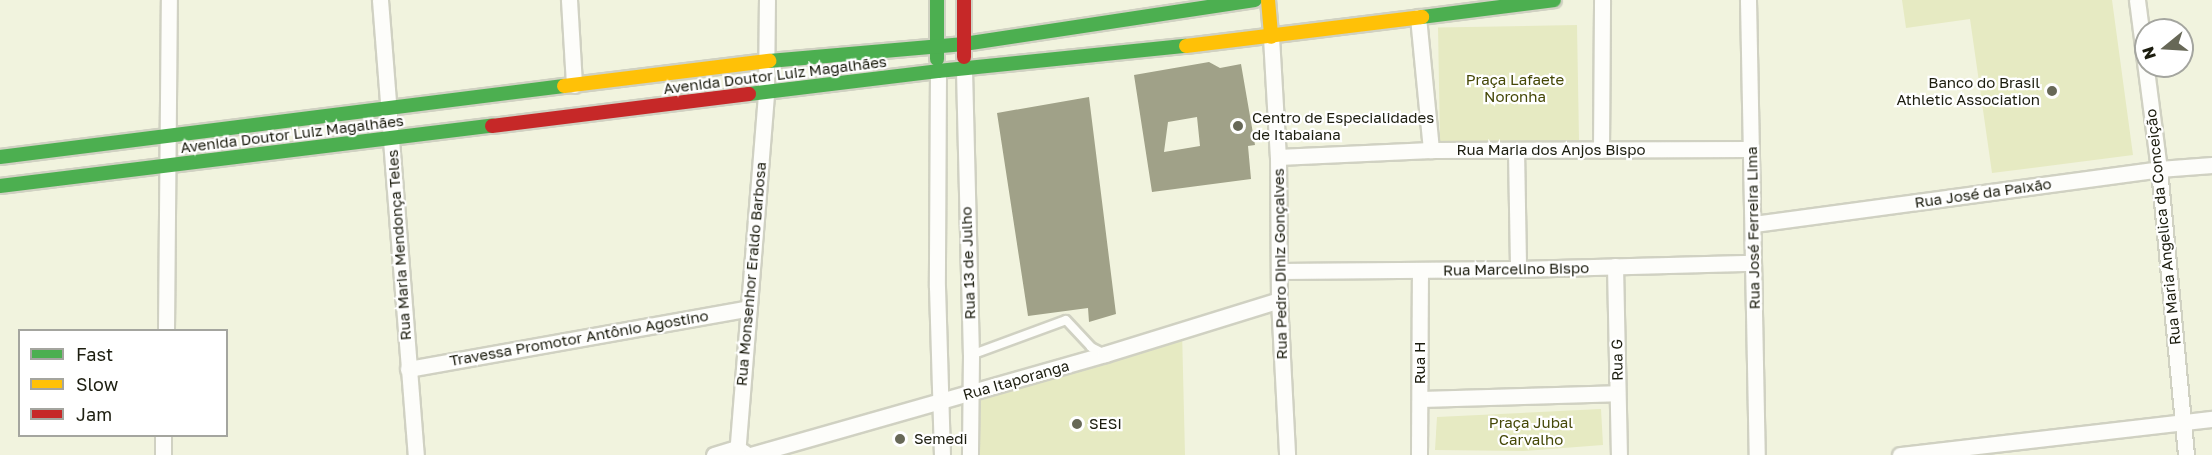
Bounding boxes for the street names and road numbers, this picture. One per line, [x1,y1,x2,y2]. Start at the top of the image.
street label: Avenida Doutor Luiz Magalhães [662,52,888,98]
street label: Rua Maria Angelica da Conceição [2142,108,2184,346]
street label: Avenida Doutor Luiz Magalhães [179,111,405,157]
street label: Rua Maria dos Anjos Bispo [1457,141,1645,159]
street label: Rua José Ferreira Lima [1743,146,1763,310]
street label: Rua Maria Mendonça Teles [383,149,415,341]
street label: Rua Monsenhor Eraldo Barbosa [732,161,770,387]
street label: Rua Pedro Diniz Gonçalves [1269,168,1291,360]
street label: Rua José da Paixão [1913,174,2053,212]
street label: Rua 13 de Julho [957,206,979,320]
street label: Rua Marcelino Bispo [1443,259,1589,279]
street label: Travessa Promotor Antônio Agostino [448,306,710,370]
street label: Rua G [1608,339,1626,381]
street label: Rua H [1411,342,1429,384]
street label: Rua Itaporanga [961,356,1071,404]

